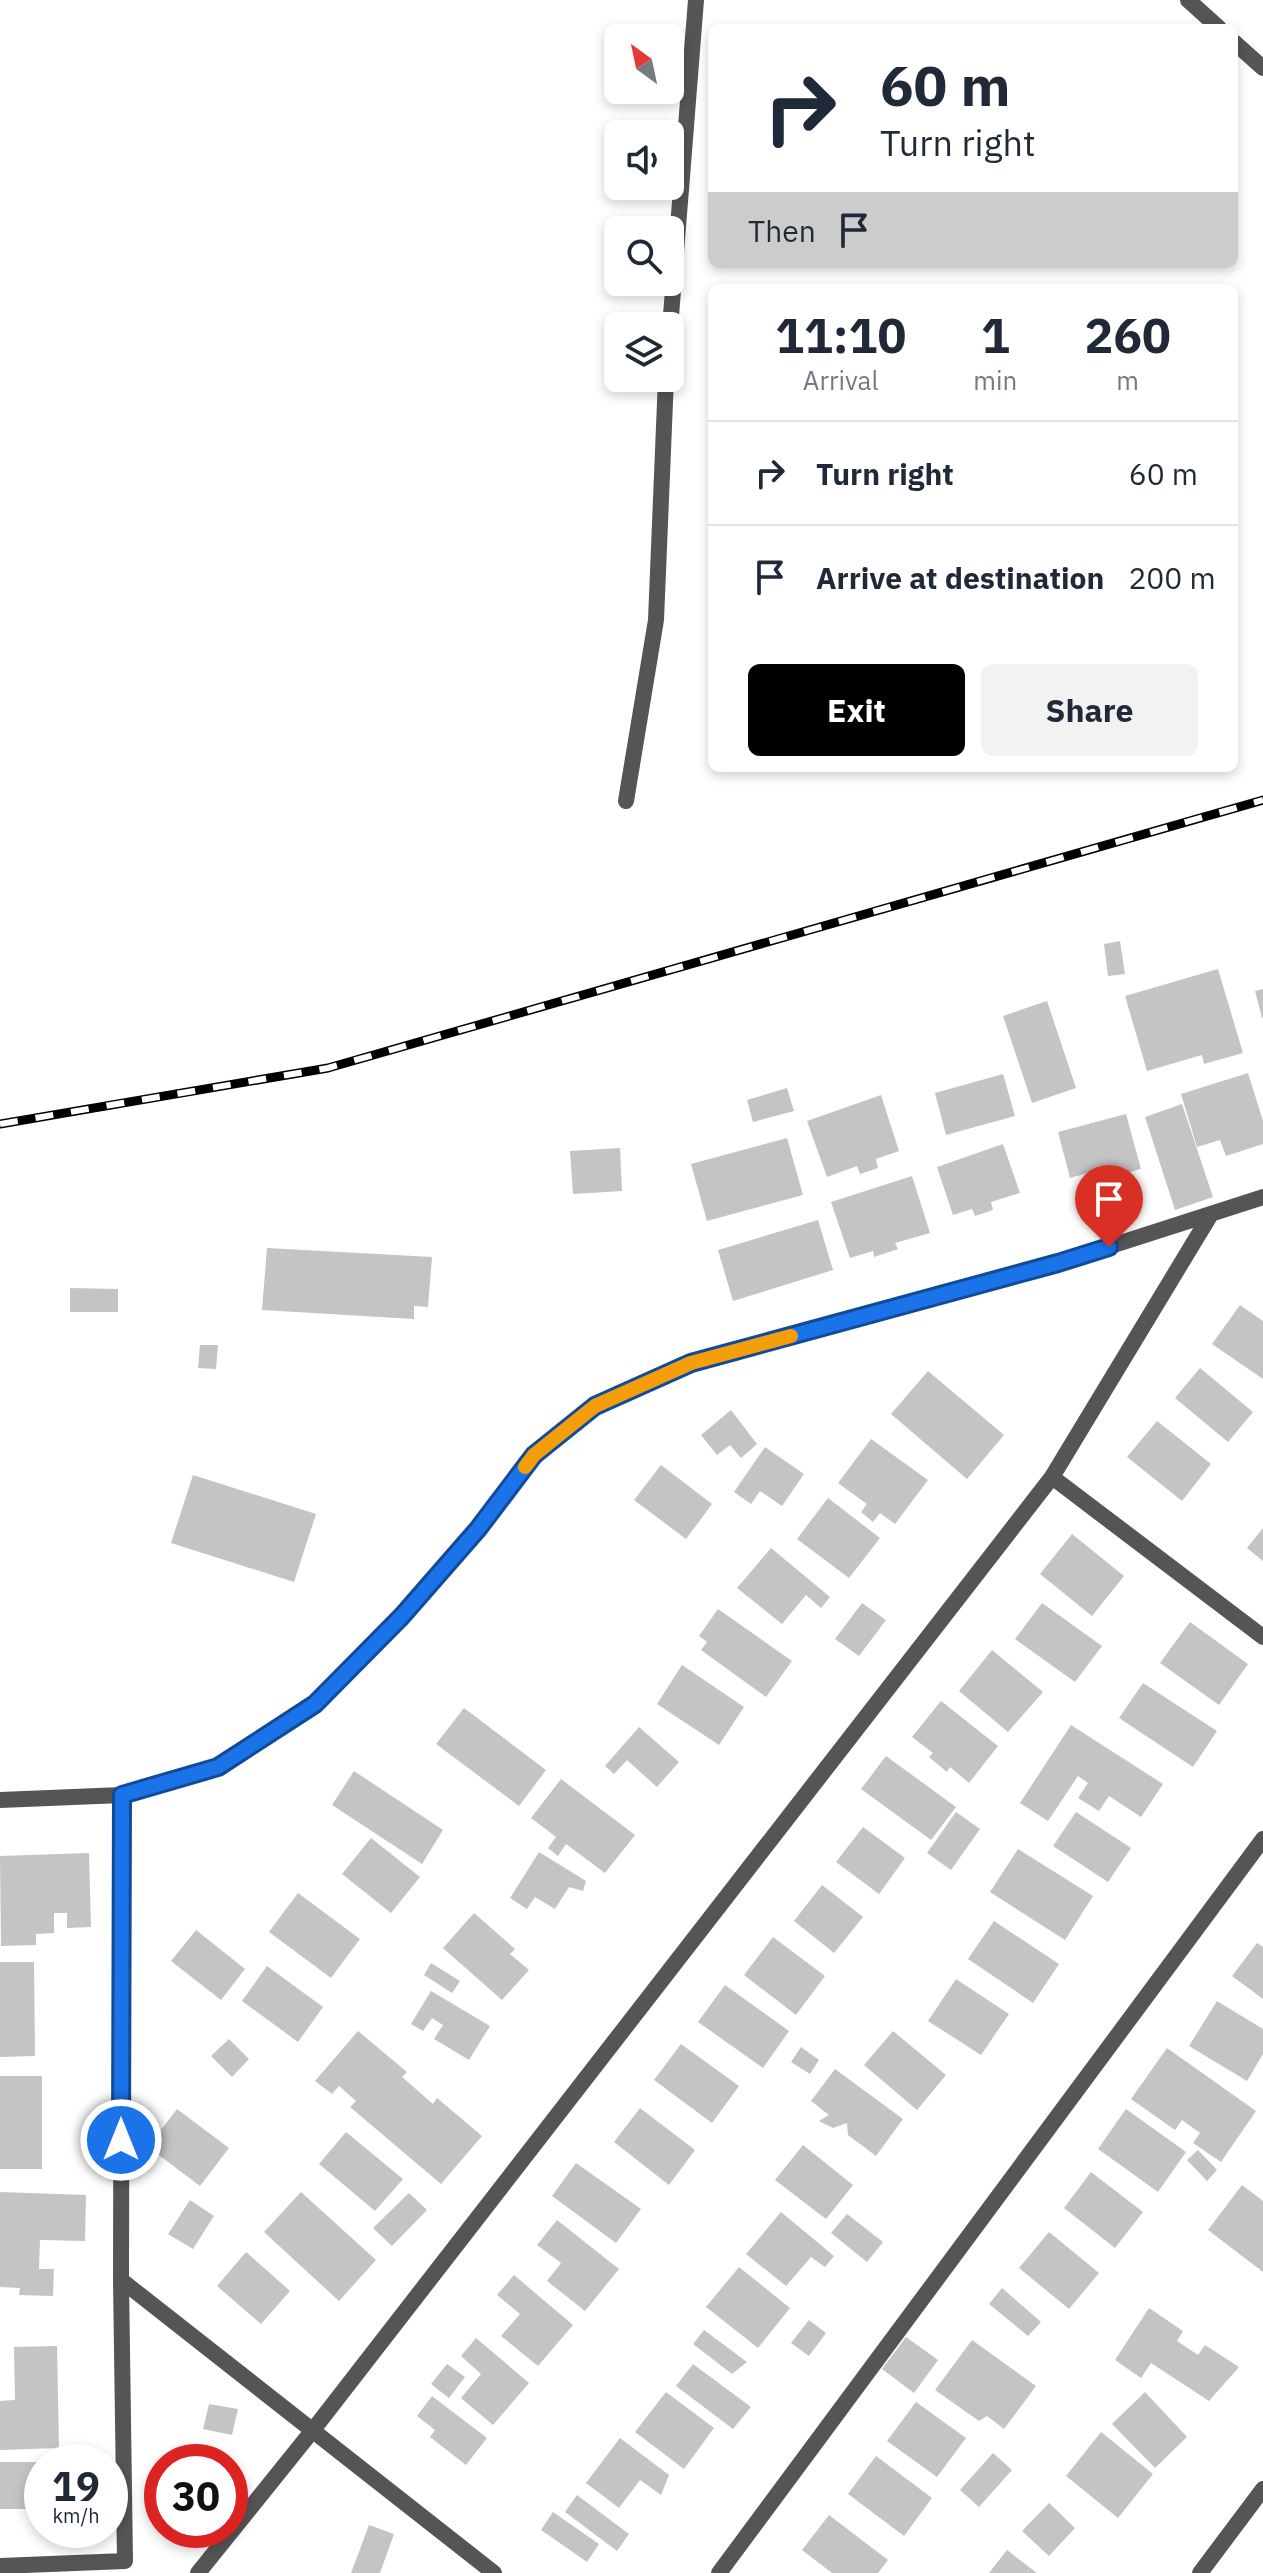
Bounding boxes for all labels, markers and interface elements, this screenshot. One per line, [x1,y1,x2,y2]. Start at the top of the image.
north arrow [604,24,684,104]
map controls [604,24,684,392]
text: 60 m [880,49,1010,121]
icon: right [748,56,852,160]
text: Turn right [880,119,1036,166]
button: sound [604,120,684,200]
icon: arrive [832,208,876,252]
text: Then [748,211,816,250]
button: search [604,216,684,296]
text: 11:10 [775,304,906,366]
text: 1 [981,304,1010,366]
text: 260 [1084,304,1171,366]
button: layers [604,312,684,392]
text: Arrival [803,363,879,397]
text: min [973,363,1017,397]
text: m [1116,363,1139,397]
icon: right [748,451,792,495]
text: Turn right [816,454,954,493]
text: 60 m [1129,454,1198,493]
icon: arrive [748,555,792,599]
text: Arrive at destination [816,558,1104,597]
text: 200 m [1128,558,1216,597]
button: Exit [748,664,965,756]
button: Share [981,664,1198,756]
pin [1075,1165,1143,1247]
icon: arrive [1087,1177,1131,1221]
position arrow [79,2098,163,2182]
speed limit sign: 30 [144,2444,248,2548]
text: 19 [52,2460,100,2512]
text: km/h [52,2502,100,2529]

